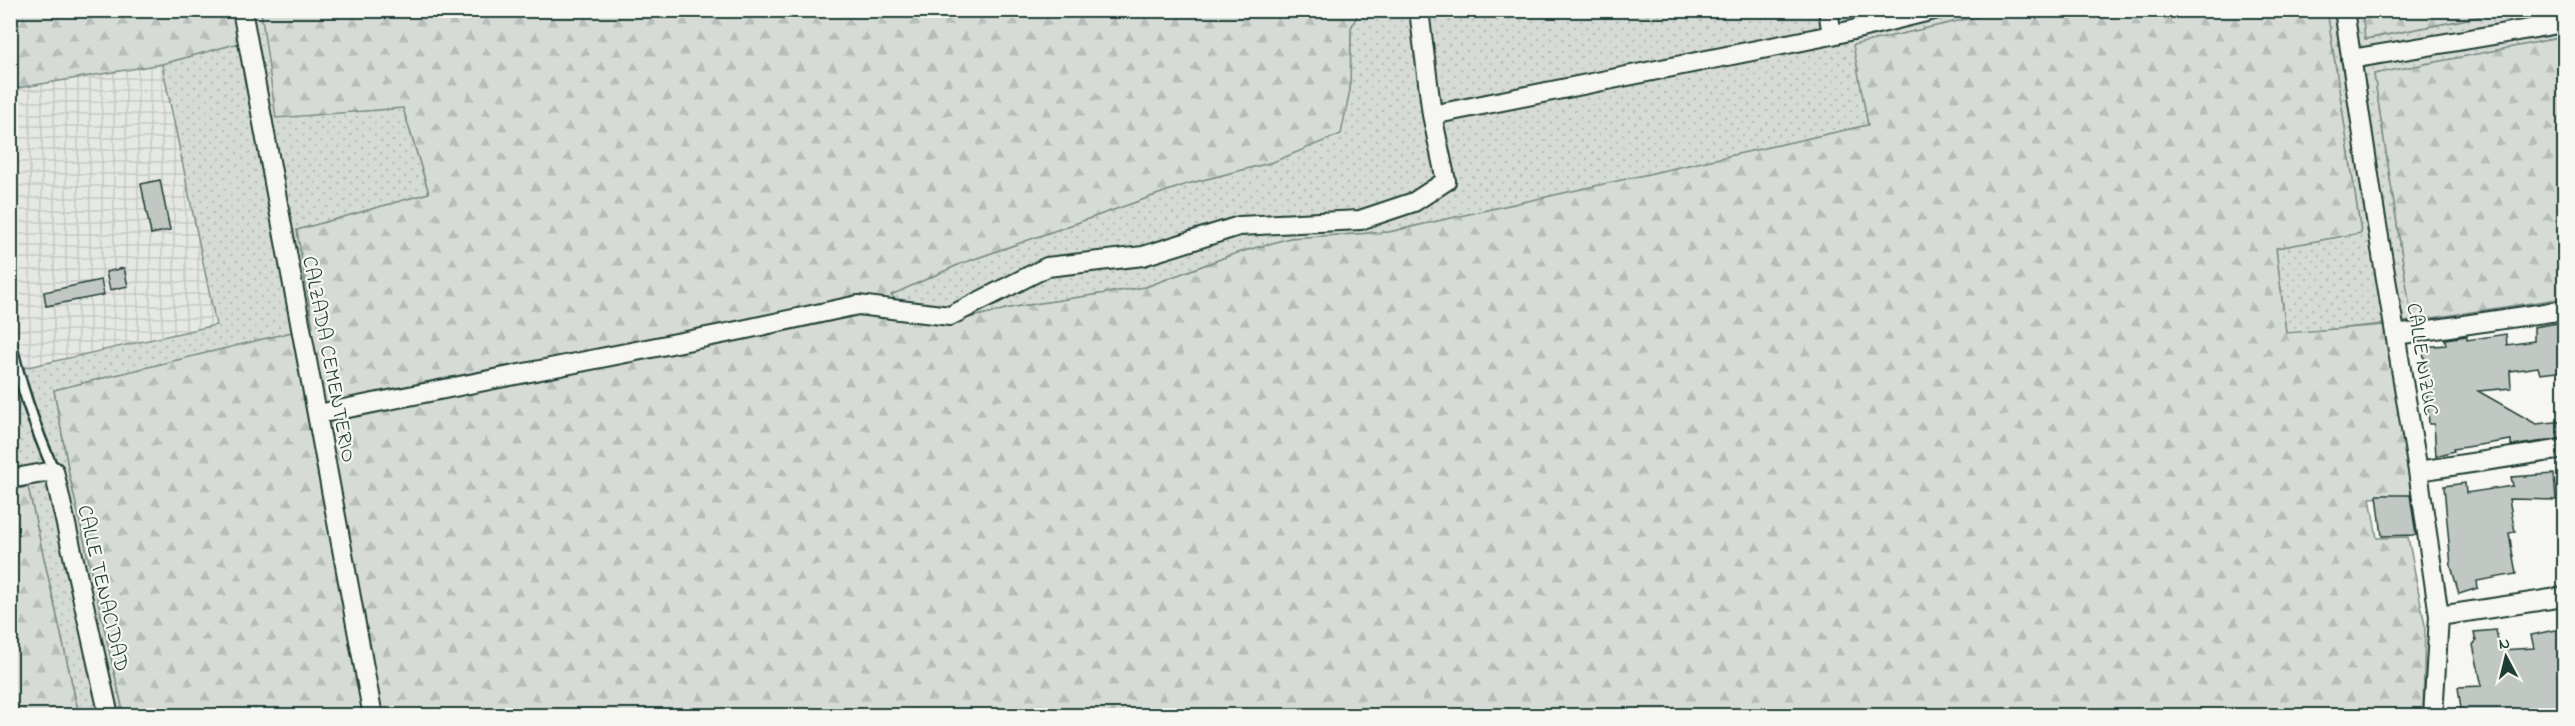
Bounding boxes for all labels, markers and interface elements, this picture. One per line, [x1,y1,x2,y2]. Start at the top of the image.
street label: CALZADA CEMENTERIO [293,254,363,465]
street label: CALLE NIZUC [2397,301,2445,418]
street label: CALLE TENACIDAD [68,502,136,675]
north arrow [2476,627,2536,687]
text: N [2498,632,2511,657]

